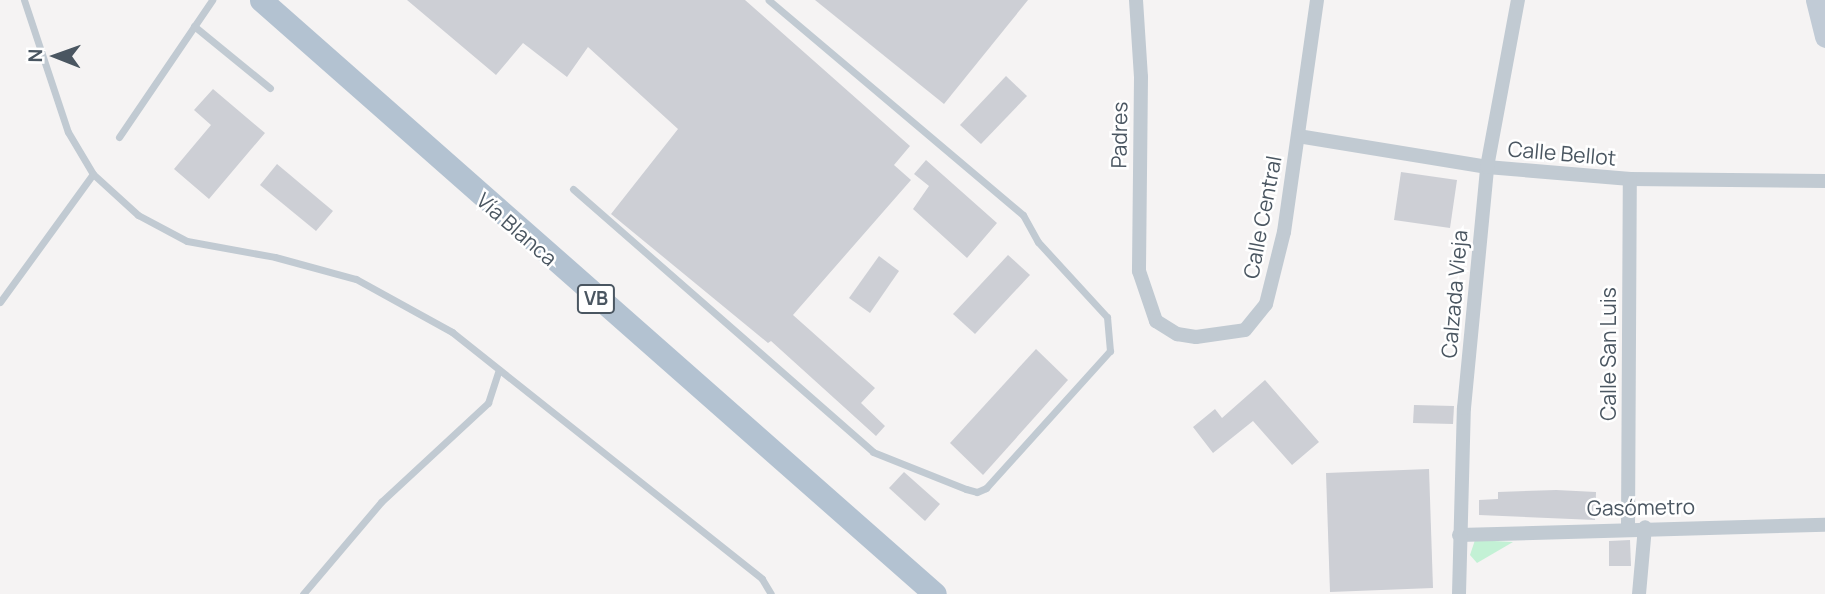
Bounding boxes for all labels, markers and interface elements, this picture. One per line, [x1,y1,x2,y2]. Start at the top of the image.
north arrow [21,21,91,91]
text: N [22,49,48,63]
street label: Padres [1106,101,1132,169]
street label: Calle Bellot [1507,136,1617,170]
street label: Calle Central [1238,153,1286,281]
street label: Vía Blanca [472,187,562,271]
street label: Calzada Vieja [1436,229,1472,359]
road number: VB [577,284,615,314]
street label: Calle San Luis [1595,287,1621,421]
street label: Gasómetro [1587,493,1695,521]

